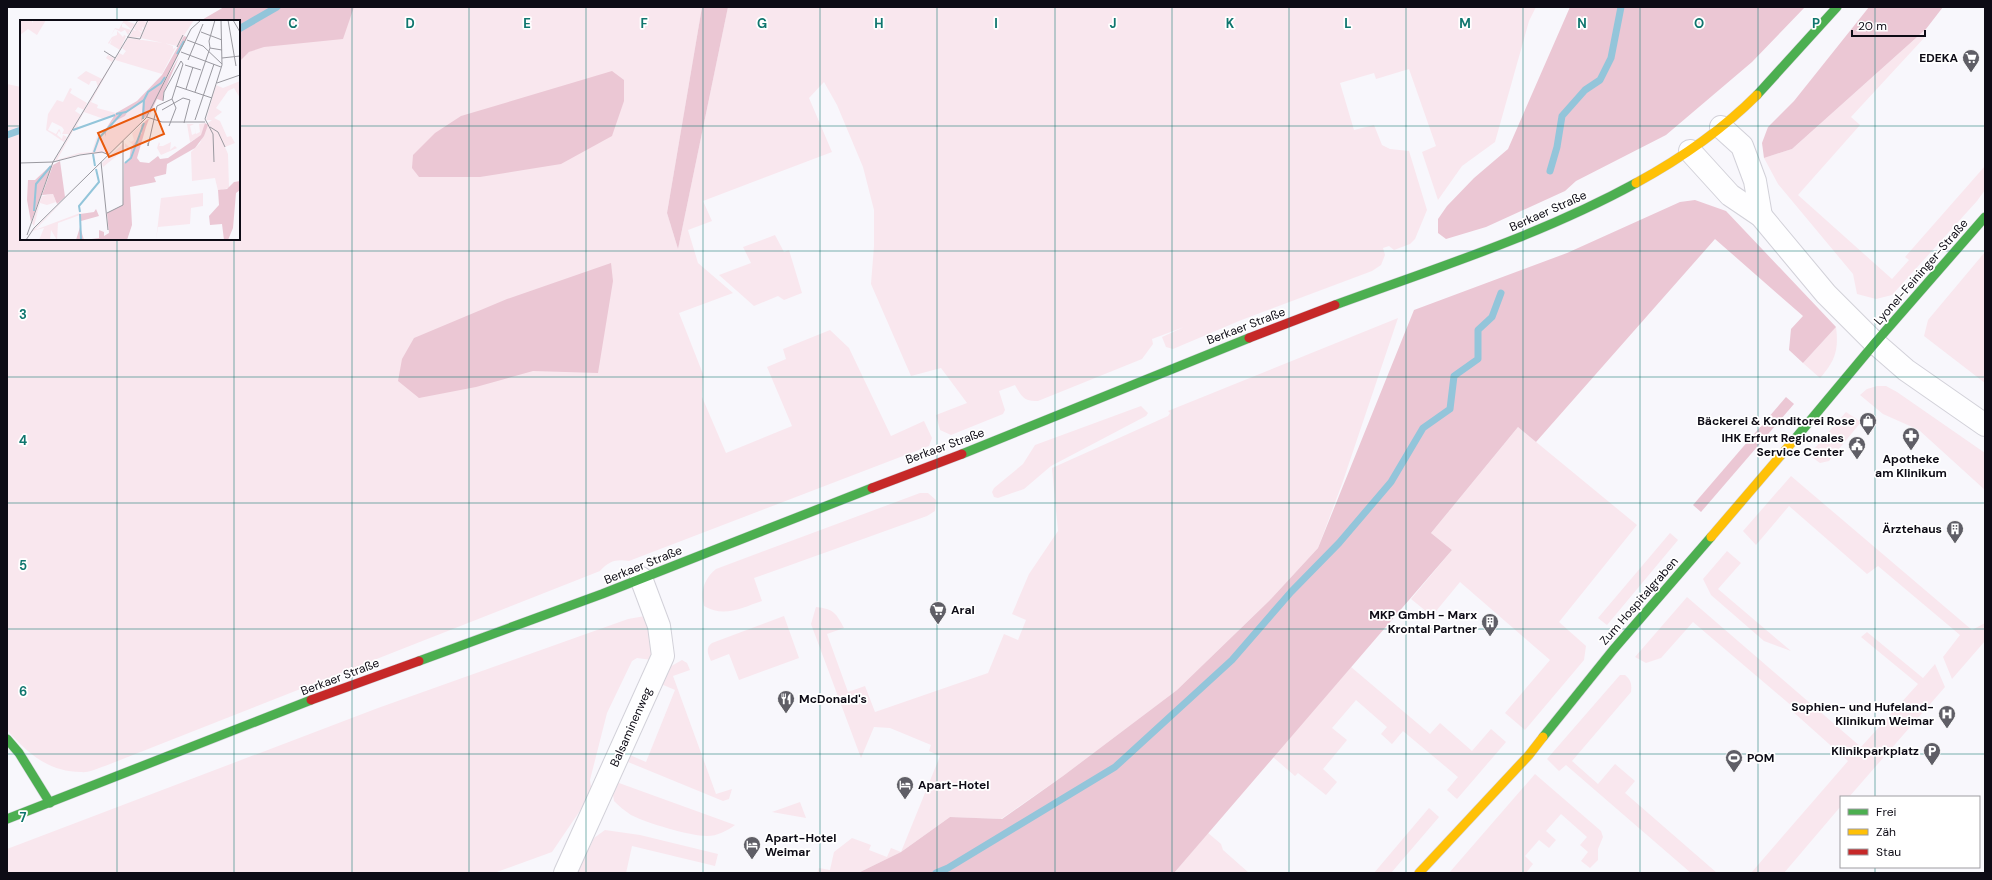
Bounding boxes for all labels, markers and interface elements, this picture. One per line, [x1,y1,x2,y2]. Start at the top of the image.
scale bar [1852,12,1925,38]
text: C [288,15,298,32]
text: D [405,15,415,32]
text: E [523,15,531,32]
text: F [640,15,648,32]
text: G [757,15,767,32]
text: H [874,15,884,32]
text: I [994,15,998,32]
text: J [1109,15,1117,32]
text: K [1226,15,1235,32]
text: L [1344,15,1352,32]
text: M [1459,15,1471,32]
text: N [1577,15,1587,32]
text: O [1694,15,1704,32]
text: P [1812,15,1820,32]
text: 20 m [1858,18,1887,34]
inset map [20,20,240,240]
supermarket icon: EDEKA [1961,48,1981,73]
place label: EDEKA [1919,50,1958,66]
street label: Berkaer Straße [1507,187,1589,235]
street label: Lyonel-Feininger-Straße [1870,215,1972,328]
street label: Berkaer Straße [1205,304,1288,348]
text: 3 [19,306,27,323]
shop icon: Bäckerei & Konditorei Rose [1858,411,1878,436]
place label: Bäckerei & Konditorei Rose [1697,413,1855,429]
street label: Berkaer Straße [903,424,987,468]
pharmacy icon: Apotheke am Klinikum [1901,426,1921,451]
place label: IHK Erfurt Regionales Service Center [1722,430,1844,460]
text: 4 [19,432,27,449]
public building icon: IHK Erfurt Regionales Service Center [1847,435,1867,460]
place label: Apotheke am Klinikum [1875,451,1947,481]
building icon: Ärztehaus [1945,519,1965,544]
place label: Ärztehaus [1882,521,1942,537]
street label: Berkaer Straße [602,542,684,588]
street label: Zum Hospitalgraben [1596,554,1682,648]
text: 5 [19,557,27,574]
supermarket icon: Aral [928,600,948,625]
place label: Aral [951,602,975,618]
place label: MKP GmbH - Marx Krontal Partner [1369,607,1477,637]
building icon: MKP GmbH - Marx Krontal Partner [1480,612,1500,637]
street label: Berkaer Straße [299,655,382,699]
text: 6 [19,683,27,700]
street label: Balsaminenweg [606,684,656,769]
restaurant icon: McDonald's [776,689,796,714]
place label: McDonald's [799,691,867,707]
place label: Sophien- und Hufeland- Klinikum Weimar [1791,699,1934,729]
hospital icon: Sophien- und Hufeland- Klinikum Weimar [1937,704,1957,729]
parking icon: Klinikparkplatz [1922,741,1942,766]
place label: Klinikparkplatz [1831,743,1919,759]
sports icon: POM [1724,748,1744,773]
place label: POM [1747,750,1774,766]
hotel icon: Apart-Hotel [895,775,915,800]
place label: Apart-Hotel [918,777,990,793]
legend [1840,796,1980,868]
text: Frei [1876,804,1896,820]
text: 7 [20,809,27,826]
text: Zäh [1876,824,1896,840]
place label: Apart-Hotel Weimar [765,830,837,860]
hotel icon: Apart-Hotel Weimar [742,835,762,860]
text: Stau [1876,844,1901,860]

